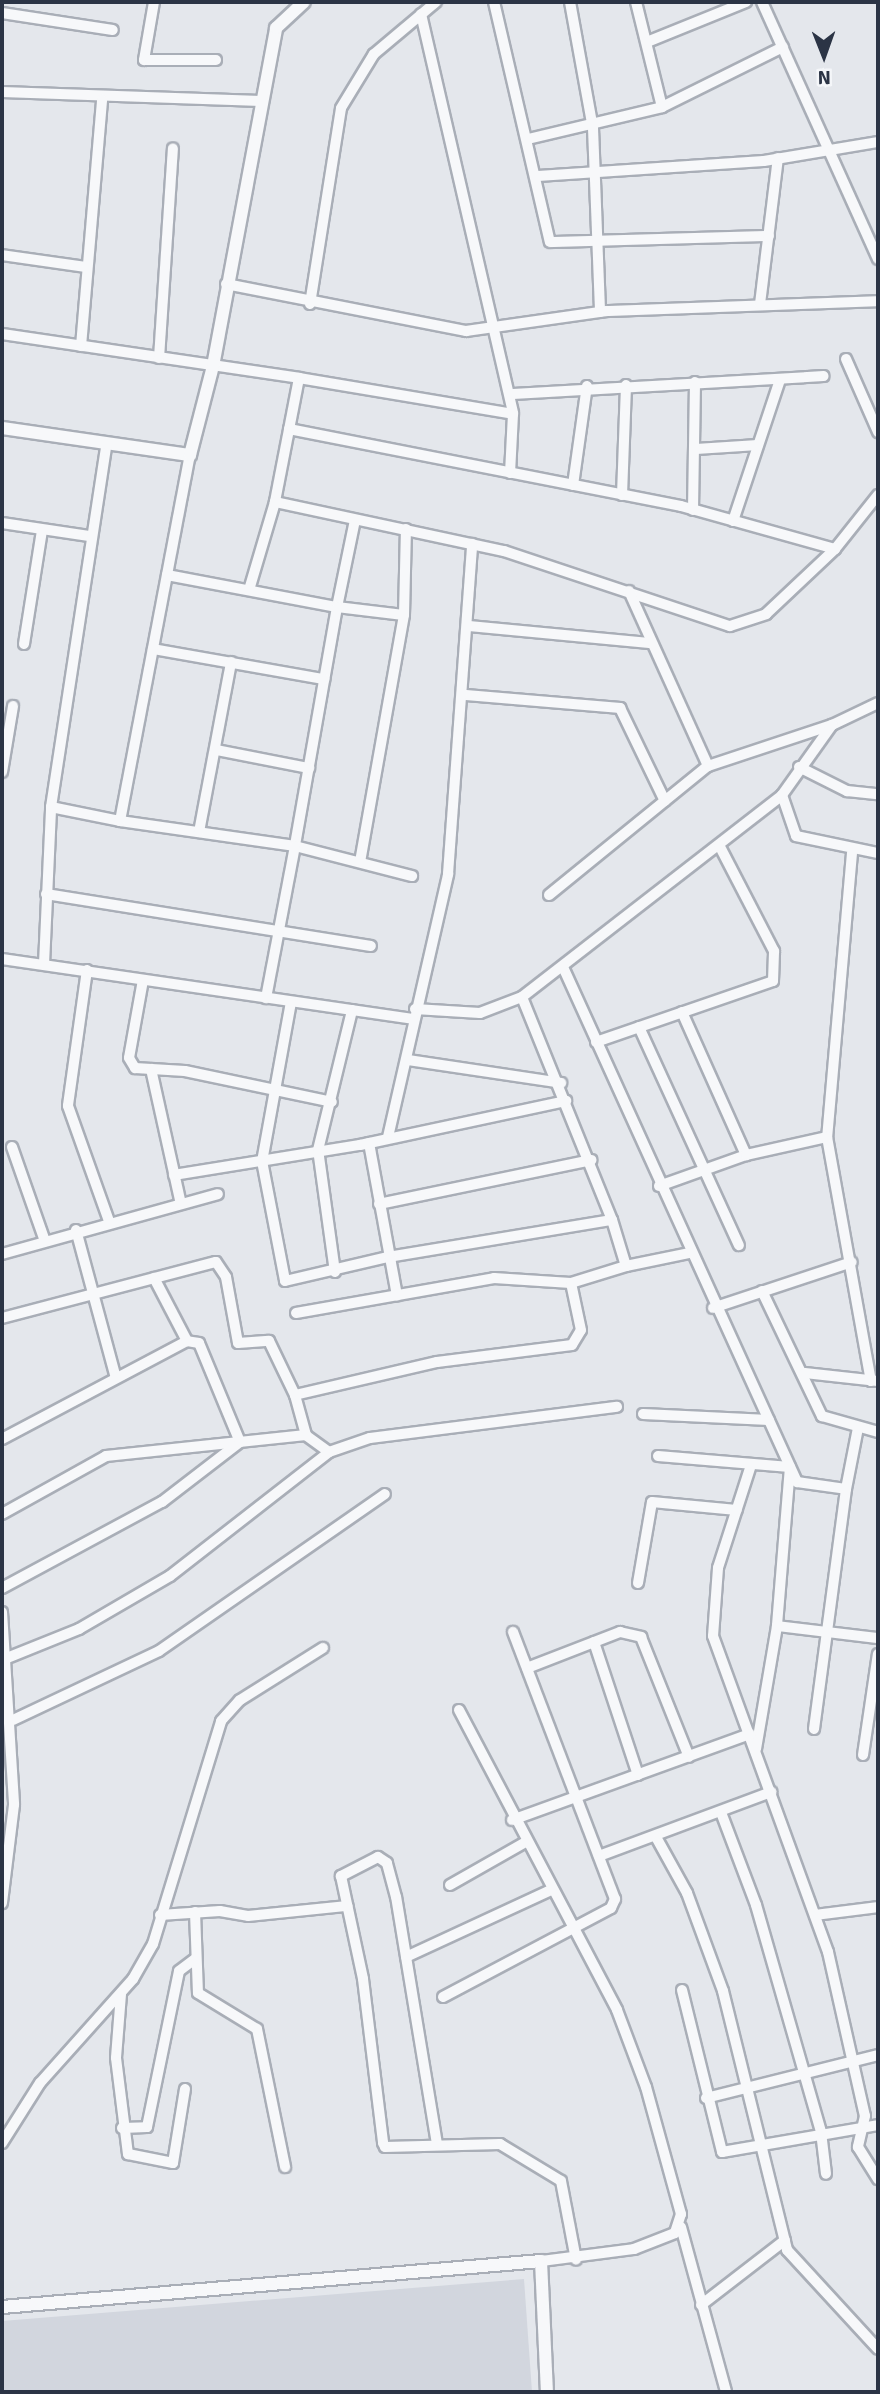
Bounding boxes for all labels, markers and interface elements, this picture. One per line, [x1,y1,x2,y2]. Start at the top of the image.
north arrow [789,21,859,91]
text: N [818,65,831,89]

